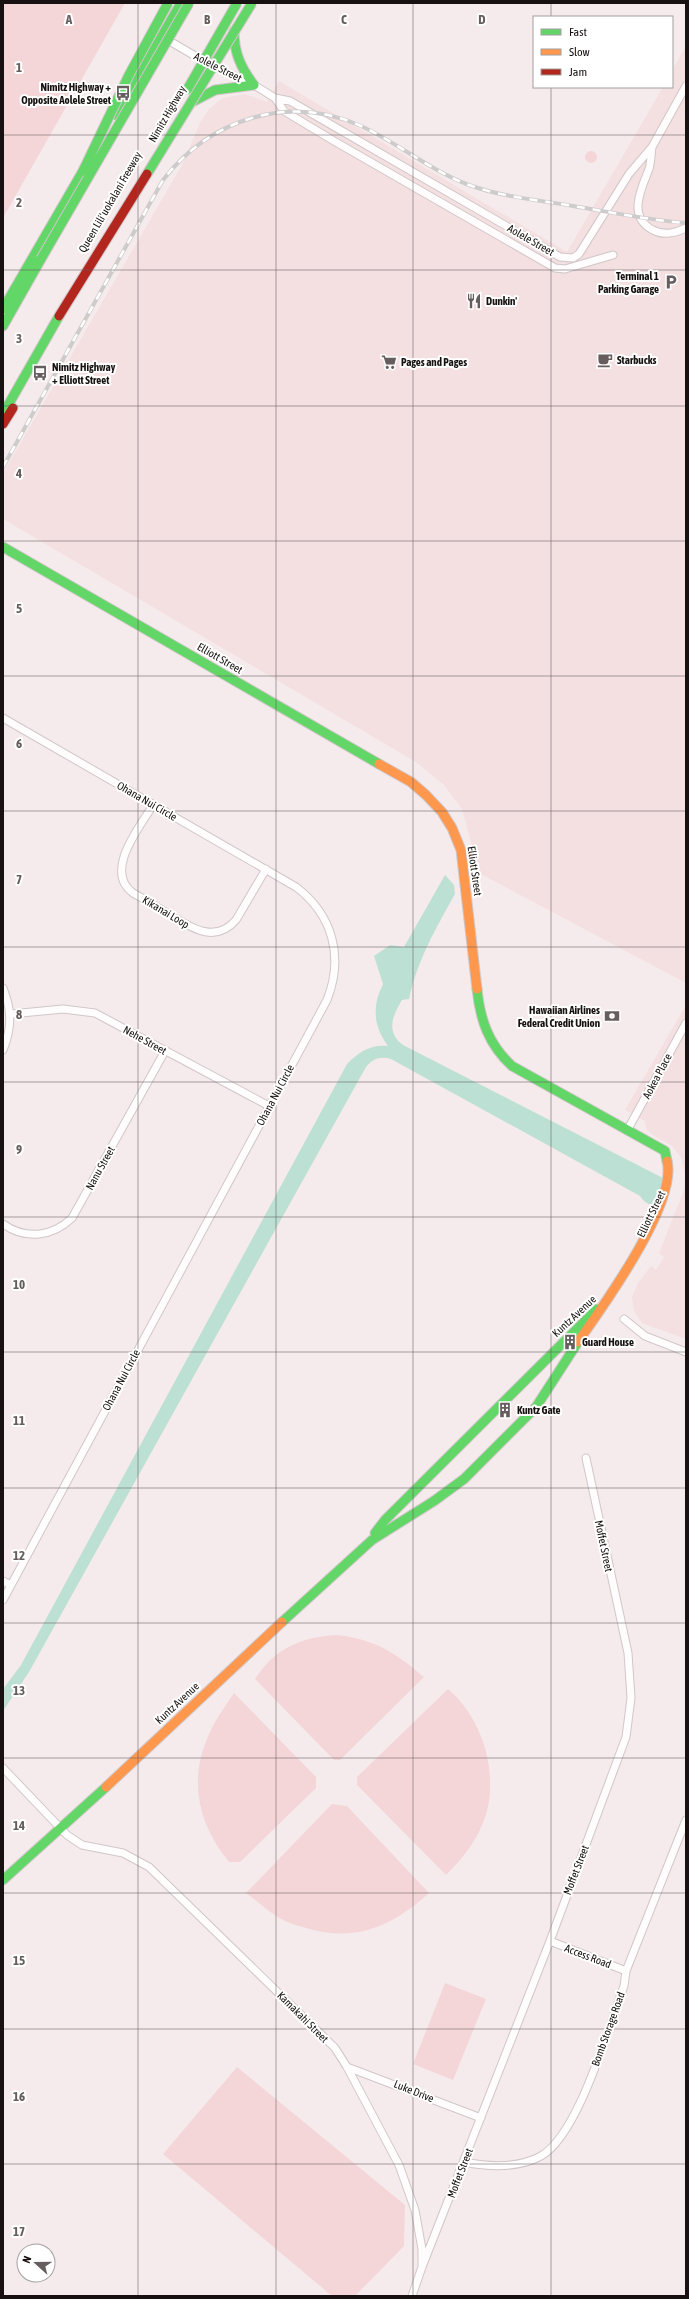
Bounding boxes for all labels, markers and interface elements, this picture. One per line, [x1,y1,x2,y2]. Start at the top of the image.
text: A [65,12,73,27]
text: B [204,12,211,27]
text: C [341,12,347,27]
text: D [478,12,486,27]
legend [533,16,673,88]
text: Fast [569,25,587,39]
text: Slow [569,45,590,59]
street label: Aolele Street [192,50,244,84]
text: 1 [16,60,22,75]
text: Jam [569,65,587,79]
place label: Nimitz Highway + Opposite Aolele Street [21,81,112,106]
street label: Nimitz Highway [146,83,188,144]
bus stop icon: Nimitz Highway + Opposite Aolele Street [114,84,132,102]
street label: Queen Liliʻuokalani Freeway [76,149,144,255]
text: 2 [16,195,22,210]
street label: Aolele Street [506,222,556,258]
place label: Terminal 1 Parking Garage [598,270,659,295]
parking icon: Terminal 1 Parking Garage [662,273,680,291]
restaurant icon: Dunkin' [465,292,483,310]
place label: Dunkin' [486,295,517,307]
text: 3 [16,331,22,346]
cafe icon: Starbucks [596,351,614,369]
supermarket icon: Pages and Pages [380,353,398,371]
place label: Starbucks [617,354,657,366]
place label: Pages and Pages [401,356,467,368]
place label: Nimitz Highway + Elliott Street [52,361,116,386]
bus stop icon: Nimitz Highway + Elliott Street [31,364,49,382]
text: 4 [15,466,22,481]
text: 5 [16,601,22,616]
street label: Elliott Street [195,640,245,676]
text: 6 [16,736,22,751]
street label: Ohana Nui Circle [115,779,179,823]
street label: Elliott Street [466,845,484,897]
text: 7 [16,872,22,887]
street label: Kikanai Loop [141,893,191,931]
place label: Hawaiian Airlines Federal Credit Union [518,1004,600,1029]
text: 8 [16,1007,22,1022]
bank icon: Hawaiian Airlines Federal Credit Union [603,1007,621,1025]
street label: Nehe Street [121,1023,169,1057]
street label: Aokea Place [640,1051,674,1101]
street label: Ohana Nui Circle [254,1062,296,1128]
text: 9 [16,1142,22,1157]
street label: Nanu Street [83,1144,117,1192]
street label: Elliott Street [635,1189,667,1239]
text: 10 [13,1277,25,1292]
street label: Kuntz Avenue [550,1293,598,1339]
building icon: Guard House [561,1333,579,1351]
place label: Guard House [582,1336,634,1348]
street label: Ohana Nui Circle [100,1347,142,1413]
building icon: Kuntz Gate [496,1401,514,1419]
place label: Kuntz Gate [517,1404,561,1416]
text: 11 [13,1413,25,1428]
street label: Moffet Street [593,1519,615,1573]
text: 12 [13,1548,25,1563]
street label: Kuntz Avenue [153,1680,201,1726]
text: 13 [13,1683,25,1698]
text: 14 [13,1818,25,1833]
street label: Moffet Street [561,1843,591,1897]
street label: Access Road [563,1942,613,1970]
text: 15 [13,1953,25,1968]
street label: Kamakahi Street [275,1989,331,2045]
street label: Bomb Storage Road [589,1990,627,2068]
street label: Luke Drive [392,2078,436,2104]
text: 16 [13,2089,25,2104]
street label: Moffet Street [445,2146,475,2200]
text: 17 [13,2224,25,2239]
north arrow [16,2243,56,2283]
text: N [20,2254,33,2265]

